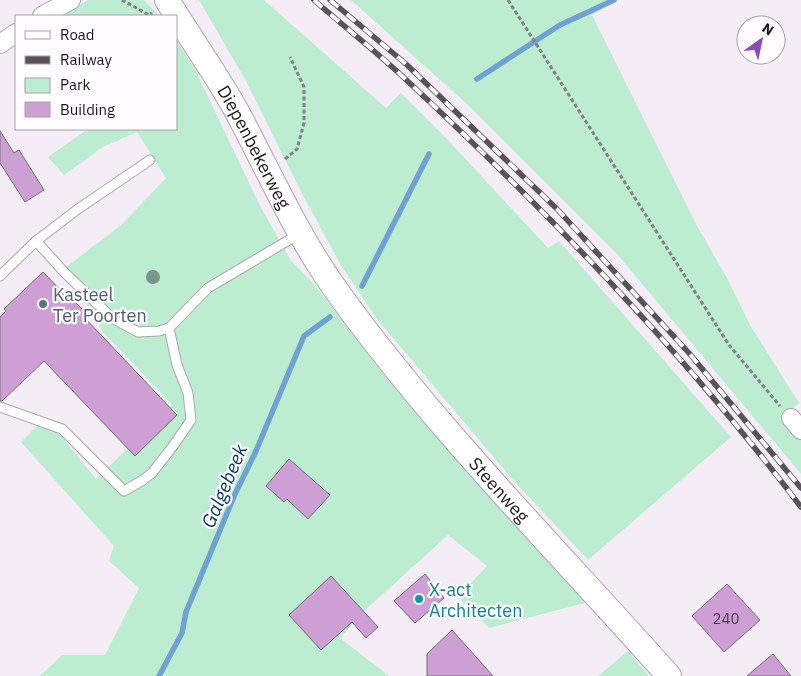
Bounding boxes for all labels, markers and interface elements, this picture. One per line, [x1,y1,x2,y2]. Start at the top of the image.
legend [15,15,178,130]
north arrow [736,15,786,65]
text: N [759,19,777,39]
text: Road [60,25,95,44]
text: Railway [60,50,113,69]
text: Park [60,75,90,94]
street label: Diepenbekerweg [213,81,296,213]
text: Building [60,100,115,119]
place label: Kasteel Ter Poorten [53,283,147,327]
marker: Kasteel Ter Poorten [37,298,49,310]
water label: Galgebeek [196,440,253,531]
street label: Steenweg [464,452,535,527]
place label: X-act Architecten [429,578,522,622]
marker: X-act Architecten [413,593,425,605]
house number: 240 [712,609,740,628]

